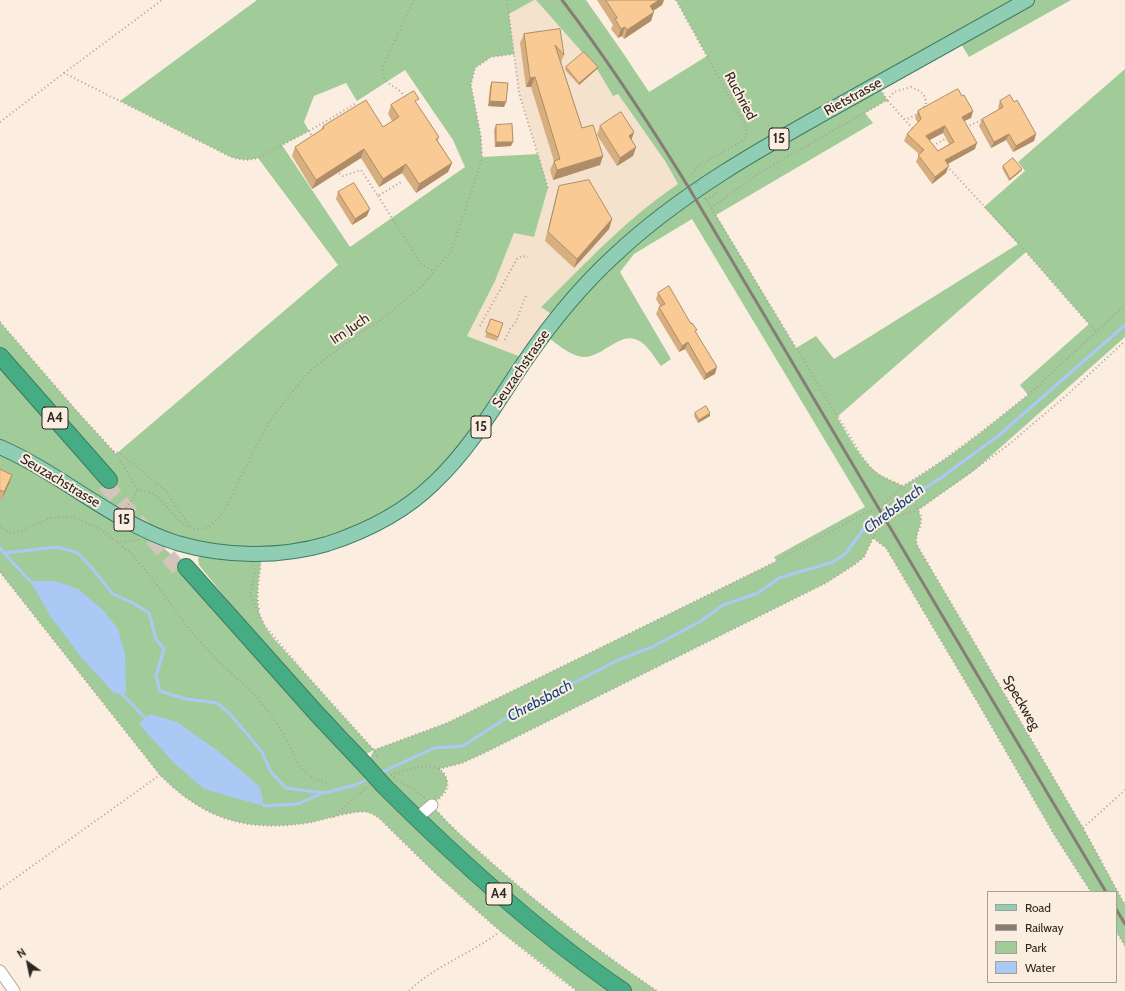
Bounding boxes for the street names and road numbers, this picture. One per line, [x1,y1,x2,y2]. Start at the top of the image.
street label: Ruchried [720,69,760,123]
street label: Rietstrasse [821,74,885,120]
road number: 15 [769,128,789,150]
street label: Im Juch [327,310,373,348]
street label: Seuzachstrasse [489,327,553,411]
road number: A4 [42,407,68,429]
road number: 15 [471,416,491,438]
street label: Seuzachstrasse [17,451,103,511]
road number: 15 [114,509,134,531]
street label: Speckweg [999,673,1043,733]
road number: A4 [486,883,512,905]

